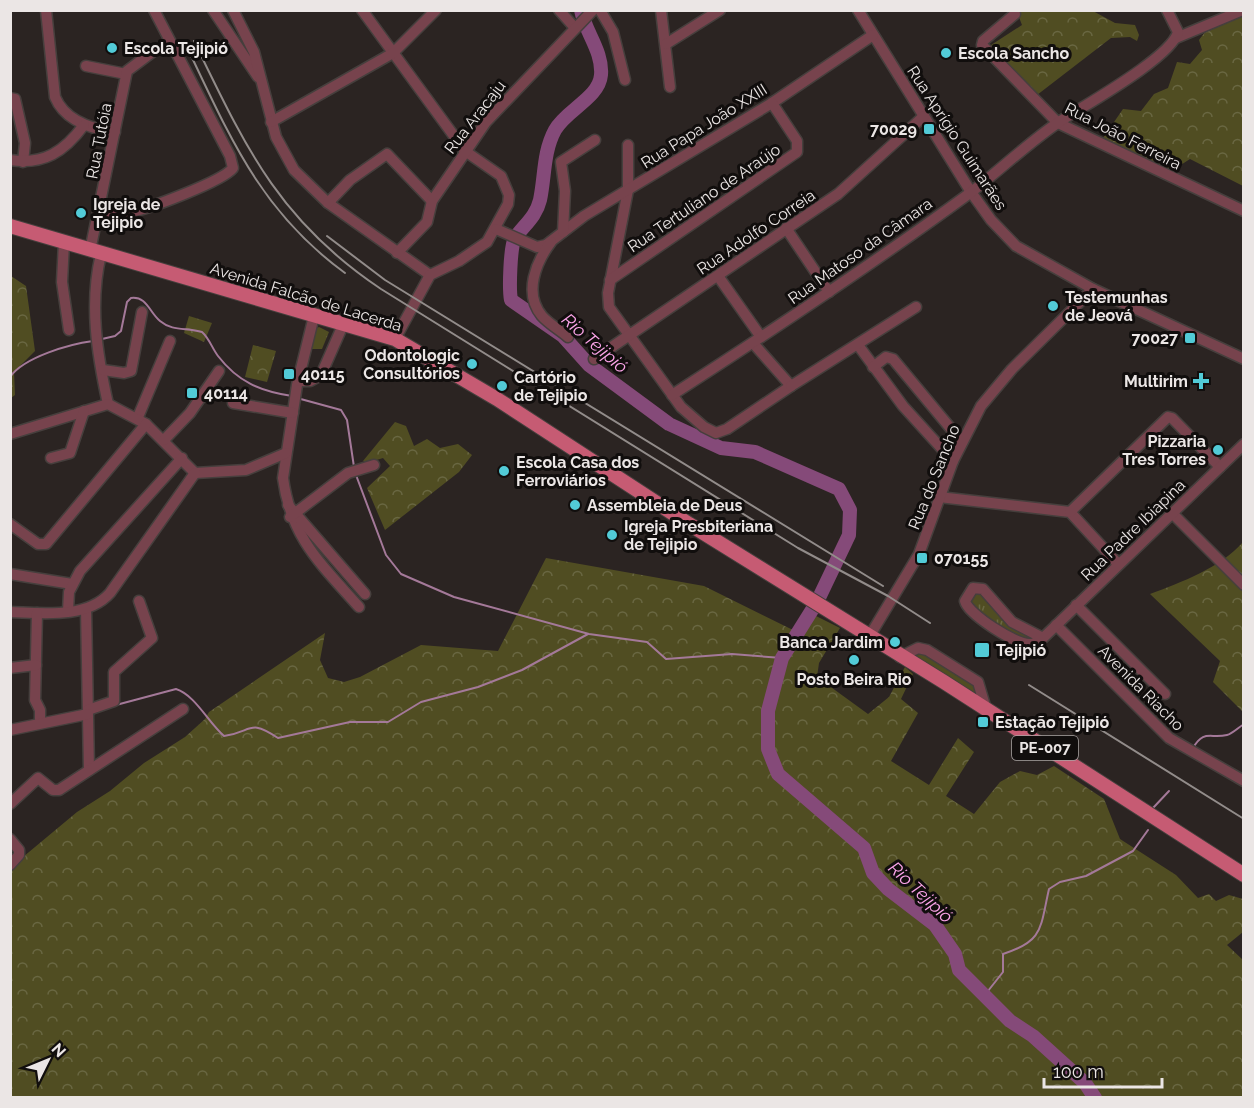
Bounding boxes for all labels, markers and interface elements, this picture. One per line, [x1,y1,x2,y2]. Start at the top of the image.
place label: Escola Tejipió [124,39,228,58]
marker: Escola Tejipió [105,41,119,55]
place label: Escola Sancho [958,44,1070,63]
marker: Escola Sancho [939,46,953,60]
street label: Rua Aprígio Guimarães [903,62,1011,214]
street label: Rua Aracaju [440,77,510,157]
street label: Rua Papa João XXIII [638,80,770,172]
street label: Rua João Ferreira [1062,98,1184,174]
street label: Rua Tutóia [82,101,116,181]
place label: 70029 [870,120,917,139]
marker: 70029 [922,122,936,136]
street label: Rua Tertuliano de Araújo [624,140,784,256]
street label: Rua Adolfo Correia [693,185,819,279]
street label: Rua Matoso da Câmara [784,194,936,308]
place label: Igreja de Tejipio [93,195,161,232]
marker: Igreja de Tejipio [74,206,88,220]
street label: Avenida Falcão de Lacerda [208,259,404,335]
place label: Testemunhas de Jeová [1065,288,1168,325]
marker: Testemunhas de Jeová [1046,299,1060,313]
water label: Rio Tejipió [558,309,632,377]
place label: 70027 [1131,329,1178,348]
marker: 70027 [1183,331,1197,345]
place label: Odontologic Consultórios [363,346,460,383]
marker: Odontologic Consultórios [465,357,479,371]
place label: 40115 [301,365,345,384]
marker: 40115 [282,367,296,381]
place label: Cartório de Tejipio [514,368,588,405]
place label: Multirim [1124,372,1188,391]
marker: Multirim [1192,372,1210,390]
marker: Cartório de Tejipio [495,379,509,393]
place label: 40114 [204,384,248,403]
marker: 40114 [185,386,199,400]
street label: Rua do Sancho [904,422,964,532]
place label: Pizzaria Tres Torres [1122,432,1206,469]
marker: Pizzaria Tres Torres [1211,443,1225,457]
place label: Escola Casa dos Ferroviários [516,453,639,490]
marker: Escola Casa dos Ferroviários [497,464,511,478]
street label: Rua Padre Ibiapina [1077,475,1189,585]
place label: Assembleia de Deus [587,496,742,515]
marker: Assembleia de Deus [568,498,582,512]
place label: Igreja Presbiteriana de Tejipio [624,517,773,554]
marker: Igreja Presbiteriana de Tejipio [605,528,619,542]
place label: 070155 [934,549,988,568]
marker: 070155 [915,551,929,565]
place label: Banca Jardim [779,633,883,652]
marker: Banca Jardim [888,635,902,649]
marker: Tejipió [973,641,991,659]
place label: Tejipió [996,641,1046,660]
street label: Avenida Riacho [1094,641,1188,735]
marker: Posto Beira Rio [847,653,861,667]
place label: Posto Beira Rio [797,670,912,689]
place label: Estação Tejipió [995,713,1109,732]
marker: Estação Tejipió [976,715,990,729]
road number: PE-007 [1012,736,1078,760]
water label: Rio Tejipió [885,857,957,927]
north arrow [18,1030,78,1090]
text: N [47,1039,70,1061]
scale bar [1044,1051,1162,1089]
text: 100 m [1053,1061,1104,1082]

